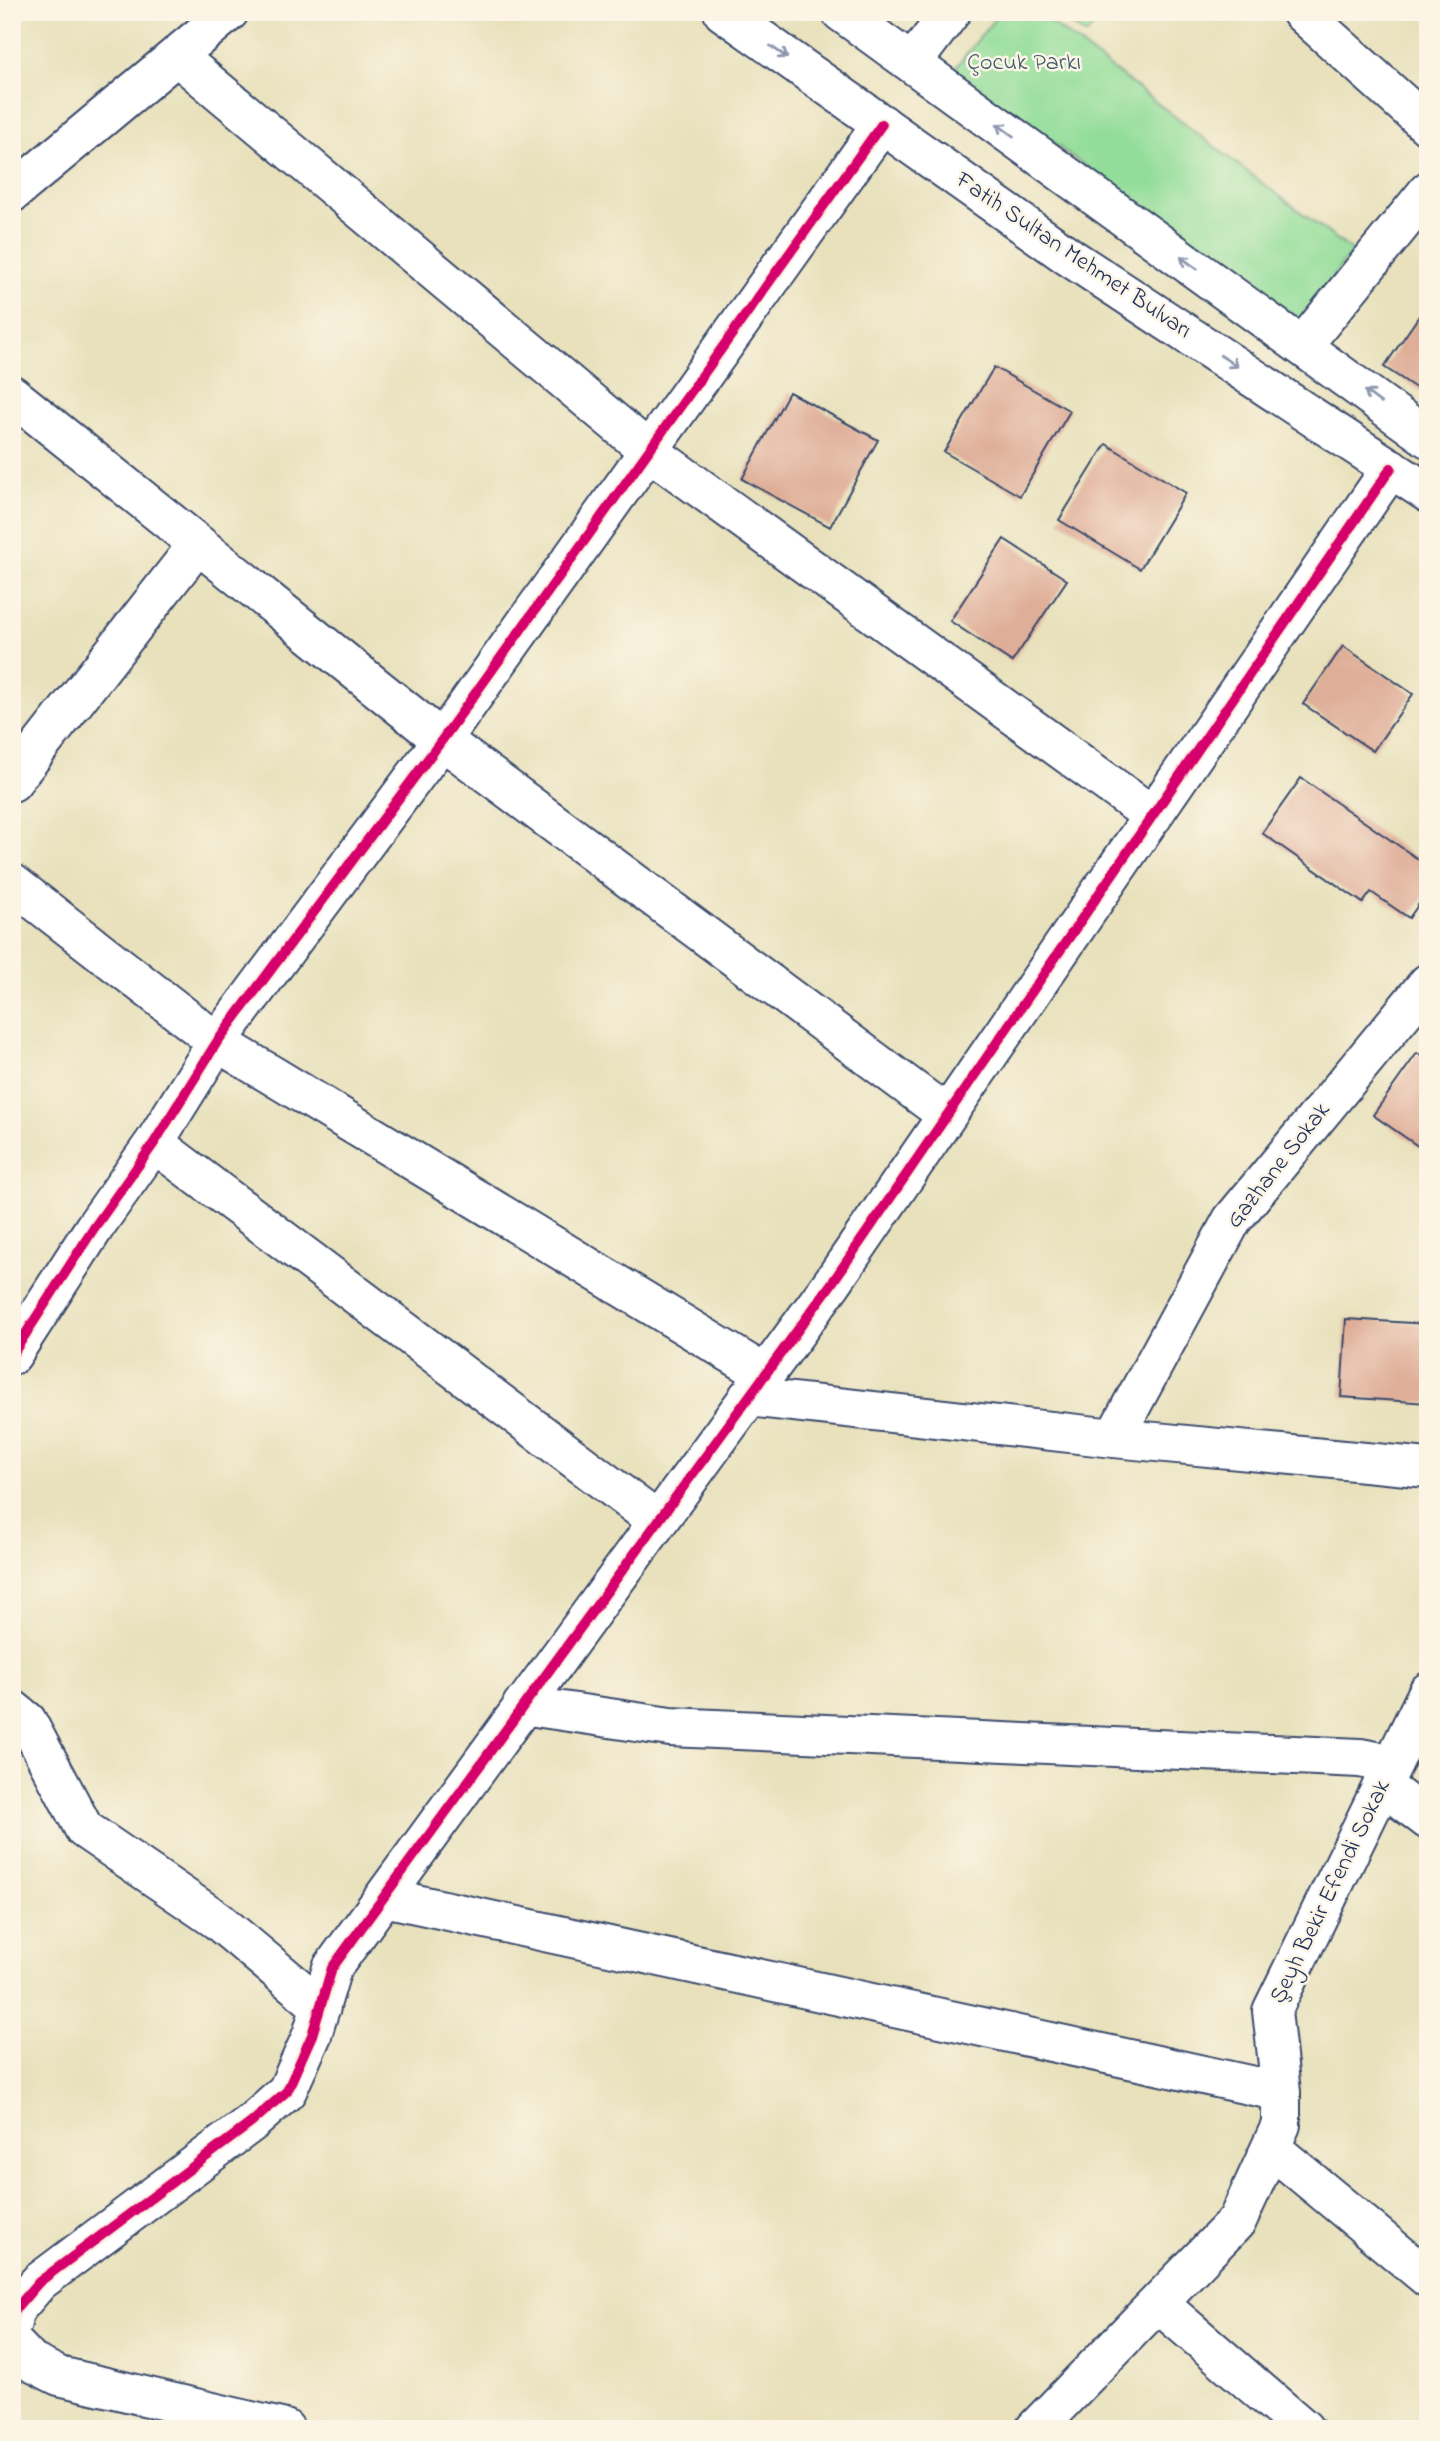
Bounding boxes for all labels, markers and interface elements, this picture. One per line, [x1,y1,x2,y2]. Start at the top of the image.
one-way arrow [769,45,788,59]
park label: Çocuk Parkı [967,46,1081,81]
one-way arrow [996,123,1015,137]
street label: Fatih Sultan Mehmet Bulvarı [947,163,1198,348]
one-way arrow [1180,256,1199,270]
one-way arrow [1218,355,1238,369]
one-way arrow [1364,390,1383,405]
street label: Gazhane Sokak [1218,1095,1340,1237]
street label: Şeyh Bekir Efendi Sokak [1262,1774,1402,2010]

